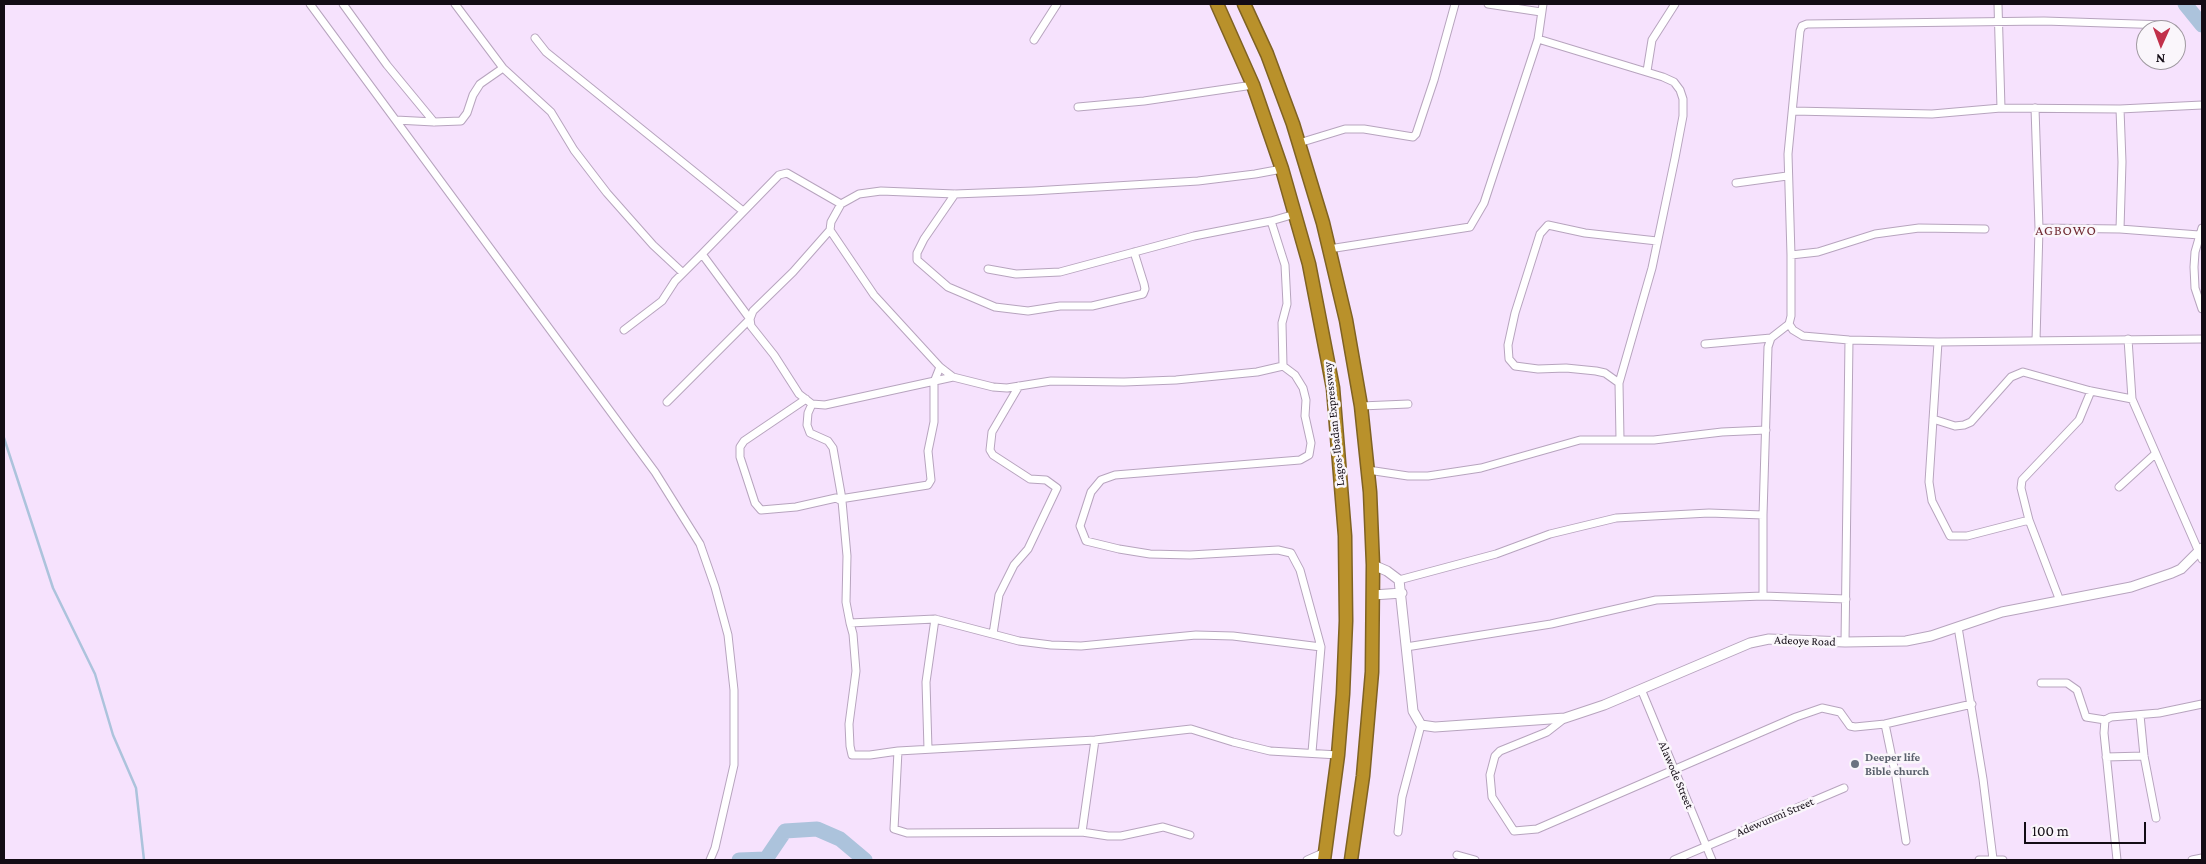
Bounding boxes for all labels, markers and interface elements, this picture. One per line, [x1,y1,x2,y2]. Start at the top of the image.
north arrow [2136,20,2186,70]
text: N [2155,51,2166,67]
district label: AGBOWO [2034,223,2098,239]
street label: Lagos-Ibadan Expressway [1320,361,1348,487]
street label: Adeoye Road [1774,633,1836,649]
street label: Alawode Street [1655,739,1697,811]
place label: Deeper life Bible church [1865,750,1929,778]
marker: Deeper life Bible church [1849,758,1861,770]
street label: Adewunmi Street [1734,794,1816,840]
scale bar [2026,812,2148,844]
text: 100 m [2032,823,2069,839]

